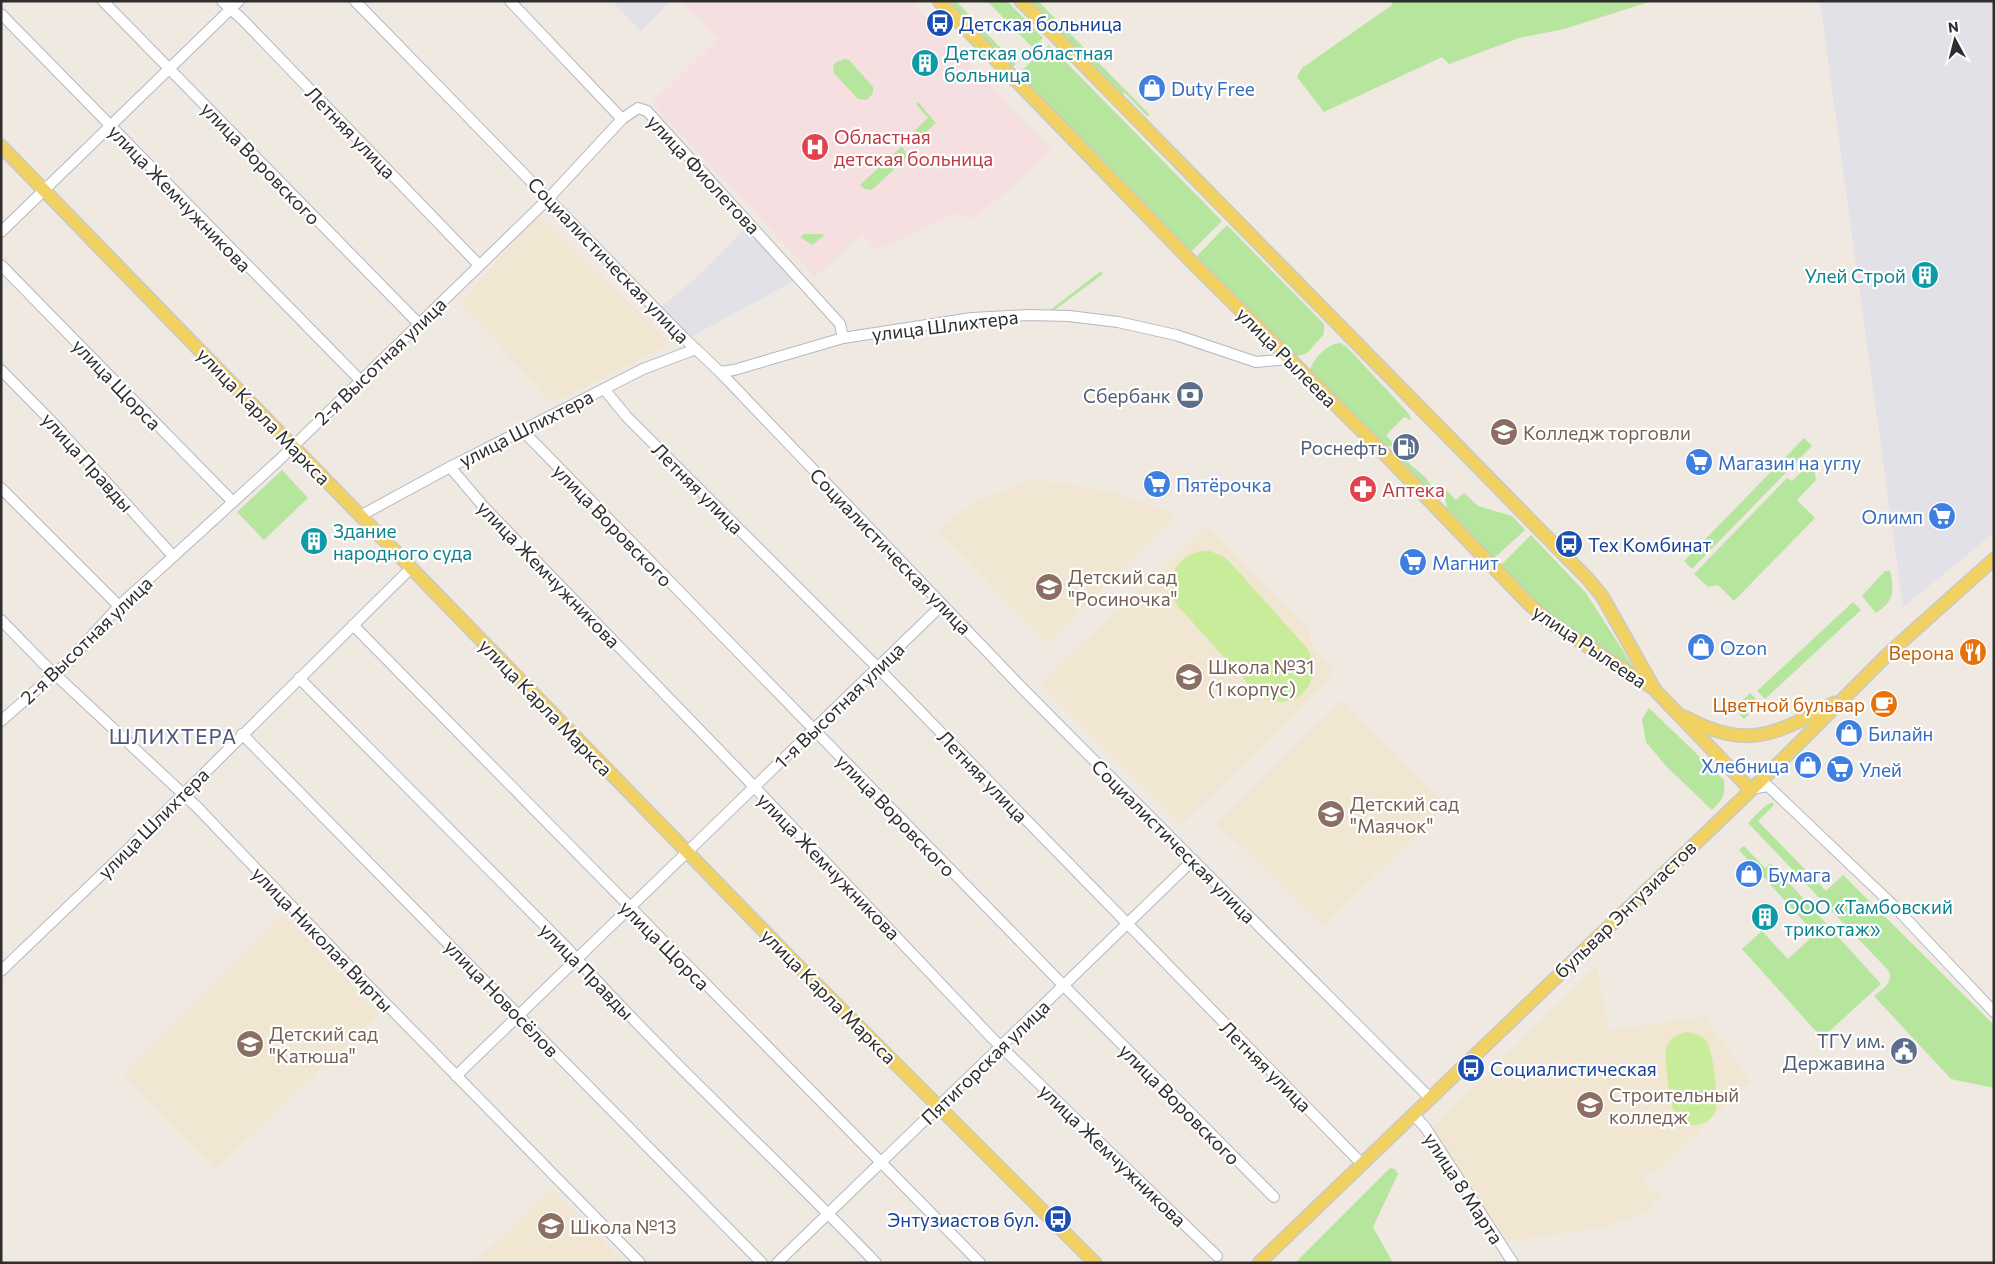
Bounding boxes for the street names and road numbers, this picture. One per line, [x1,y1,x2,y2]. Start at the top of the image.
street label: Летняя улица [301,81,401,183]
street label: улица Воровского [197,97,325,229]
street label: улица Фиолетова [643,109,765,239]
street label: улица Жемчужникова [104,120,256,276]
street label: Социалистическая улица [523,172,695,348]
street label: 2-я Высотная улица [309,292,451,430]
street label: улица Рылеева [1232,302,1342,412]
street label: улица Шлихтера [871,305,1019,345]
street label: улица Щорса [68,334,166,434]
street label: улица Карла Маркса [193,343,335,489]
street label: улица Шлихтера [455,384,597,472]
street label: улица Правды [37,408,139,516]
street label: Летняя улица [648,438,748,538]
street label: улица Воровского [549,459,677,591]
street label: Социалистическая улица [805,463,977,639]
street label: улица Жемчужникова [473,496,625,652]
street label: 2-я Высотная улица [15,571,157,709]
street label: улица Рылеева [1529,599,1651,693]
street label: улица Карла Маркса [475,634,617,780]
street label: 1-я Высотная улица [769,637,909,773]
street label: Летняя улица [933,725,1033,827]
street label: улица Воровского [832,749,960,881]
street label: Социалистическая улица [1087,754,1261,928]
street label: улица Шлихтера [93,763,213,883]
street label: улица Жемчужникова [753,788,905,944]
street label: бульвар Энтузиастов [1549,835,1701,983]
street label: улица Николая Вирты [248,862,398,1016]
street label: улица Щорса [615,895,715,995]
street label: улица Правды [535,918,639,1024]
street label: улица Карла Маркса [757,924,901,1068]
street label: улица Новосёлов [440,934,564,1062]
street label: Пятигорская улица [916,995,1054,1129]
street label: Летняя улица [1216,1016,1316,1116]
street label: улица Воровского [1115,1039,1245,1169]
street label: улица Жемчужникова [1035,1079,1191,1231]
street label: улица 8 Марта [1419,1128,1509,1248]

